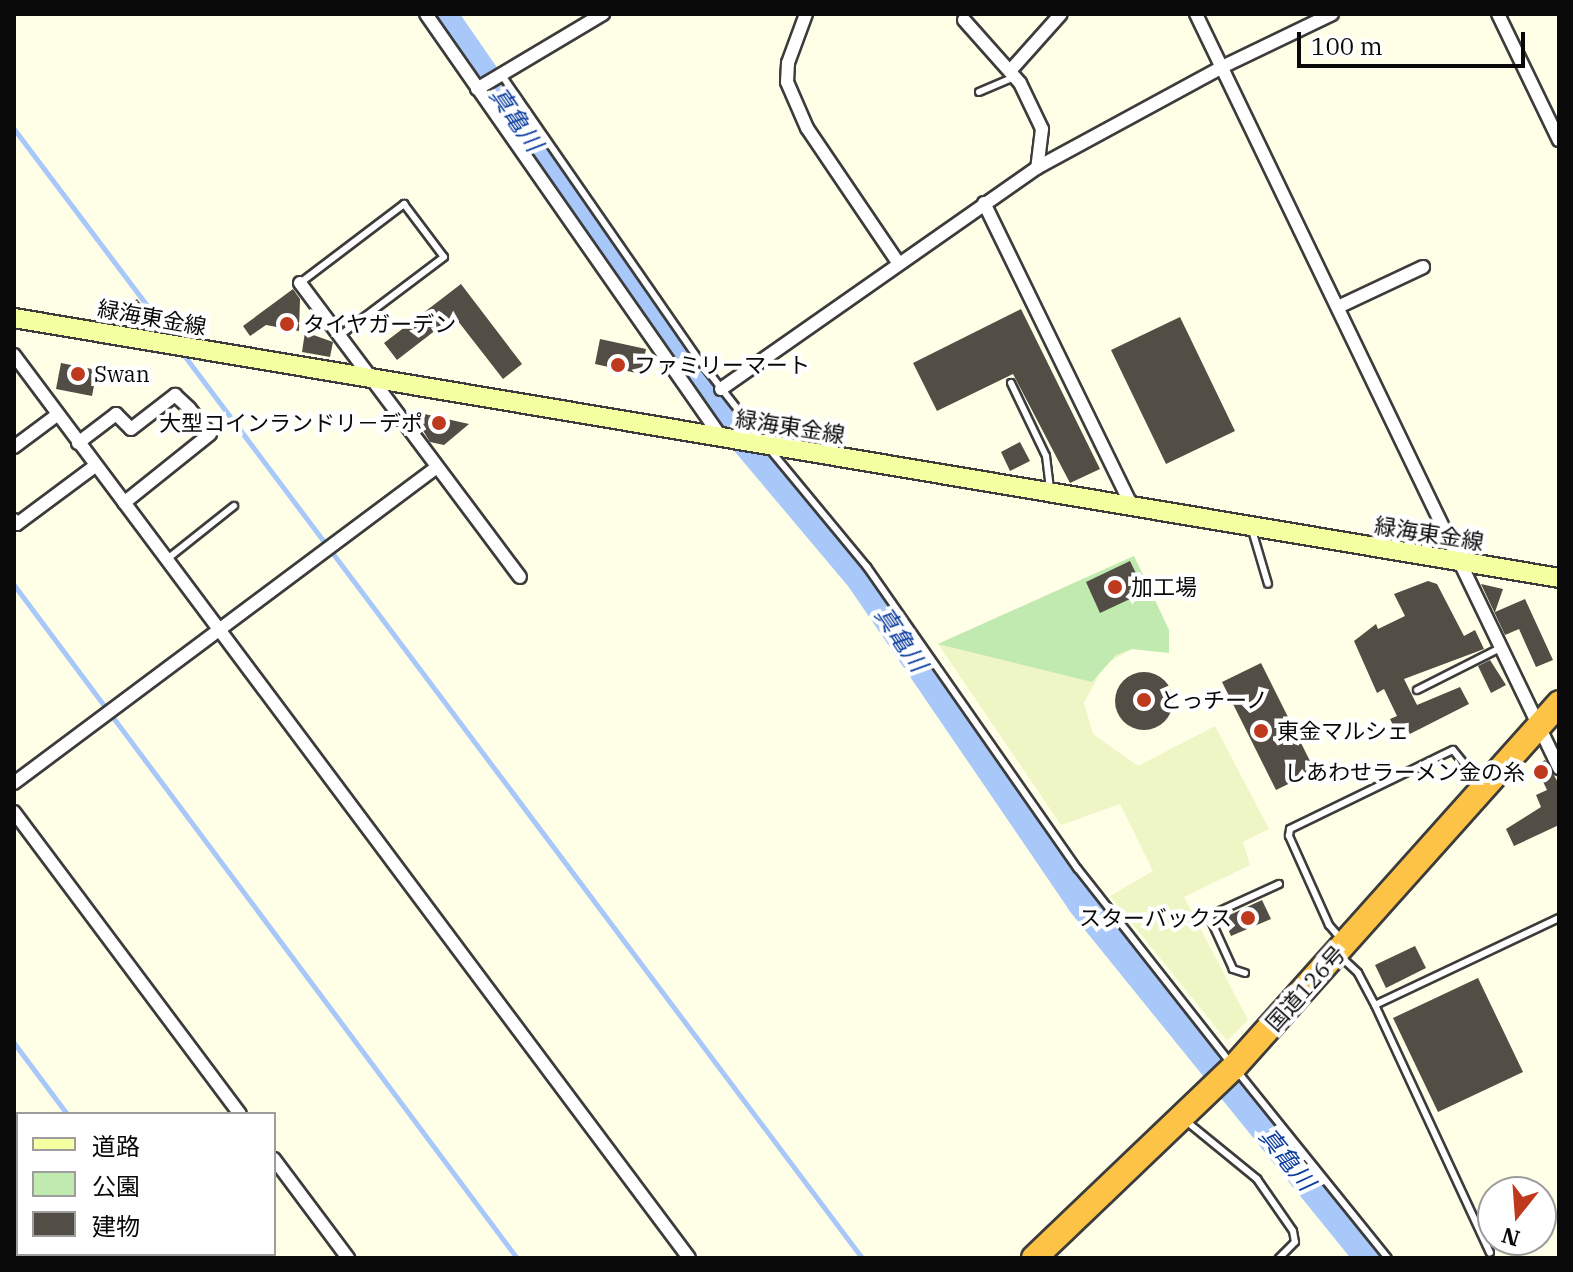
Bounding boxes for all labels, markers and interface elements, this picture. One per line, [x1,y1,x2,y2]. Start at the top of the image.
scale bar [1301,16,1529,66]
text: 100 m [1311,30,1383,62]
water label: 真亀川 [484,81,548,157]
street label: 緑海東金線 [96,294,208,340]
place label: タイヤガーデン [303,311,457,337]
marker: タイヤガーデン [278,315,296,333]
place label: ファミリーマート [634,352,810,378]
marker: ファミリーマート [609,356,627,374]
place label: Swan [94,361,150,387]
marker: Swan [69,365,87,383]
street label: 緑海東金線 [734,404,846,448]
place label: 大型コインランドリ－デポ [159,410,423,436]
marker: 大型コインランドリ－デポ [430,414,448,432]
street label: 緑海東金線 [1373,511,1485,555]
place label: 加工場 [1131,574,1197,600]
marker: 加工場 [1106,578,1124,596]
water label: 真亀川 [869,601,933,677]
place label: とっチーノ [1160,687,1270,713]
marker: とっチーノ [1135,691,1153,709]
place label: 東金マルシェ [1277,718,1409,744]
marker: 東金マルシェ [1252,722,1270,740]
place label: しあわせラーメン金の糸 [1283,759,1525,785]
marker: しあわせラーメン金の糸 [1532,763,1550,781]
place label: スターバックス [1078,905,1232,931]
marker: スターバックス [1239,909,1257,927]
street label: 国道126号 [1260,940,1350,1036]
legend [16,1112,276,1256]
water label: 真亀川 [1253,1122,1321,1196]
text: 道路 [92,1130,140,1162]
text: 公園 [92,1170,140,1202]
north arrow [1477,1176,1557,1256]
text: 建物 [92,1210,140,1242]
text: N [1498,1221,1523,1254]

